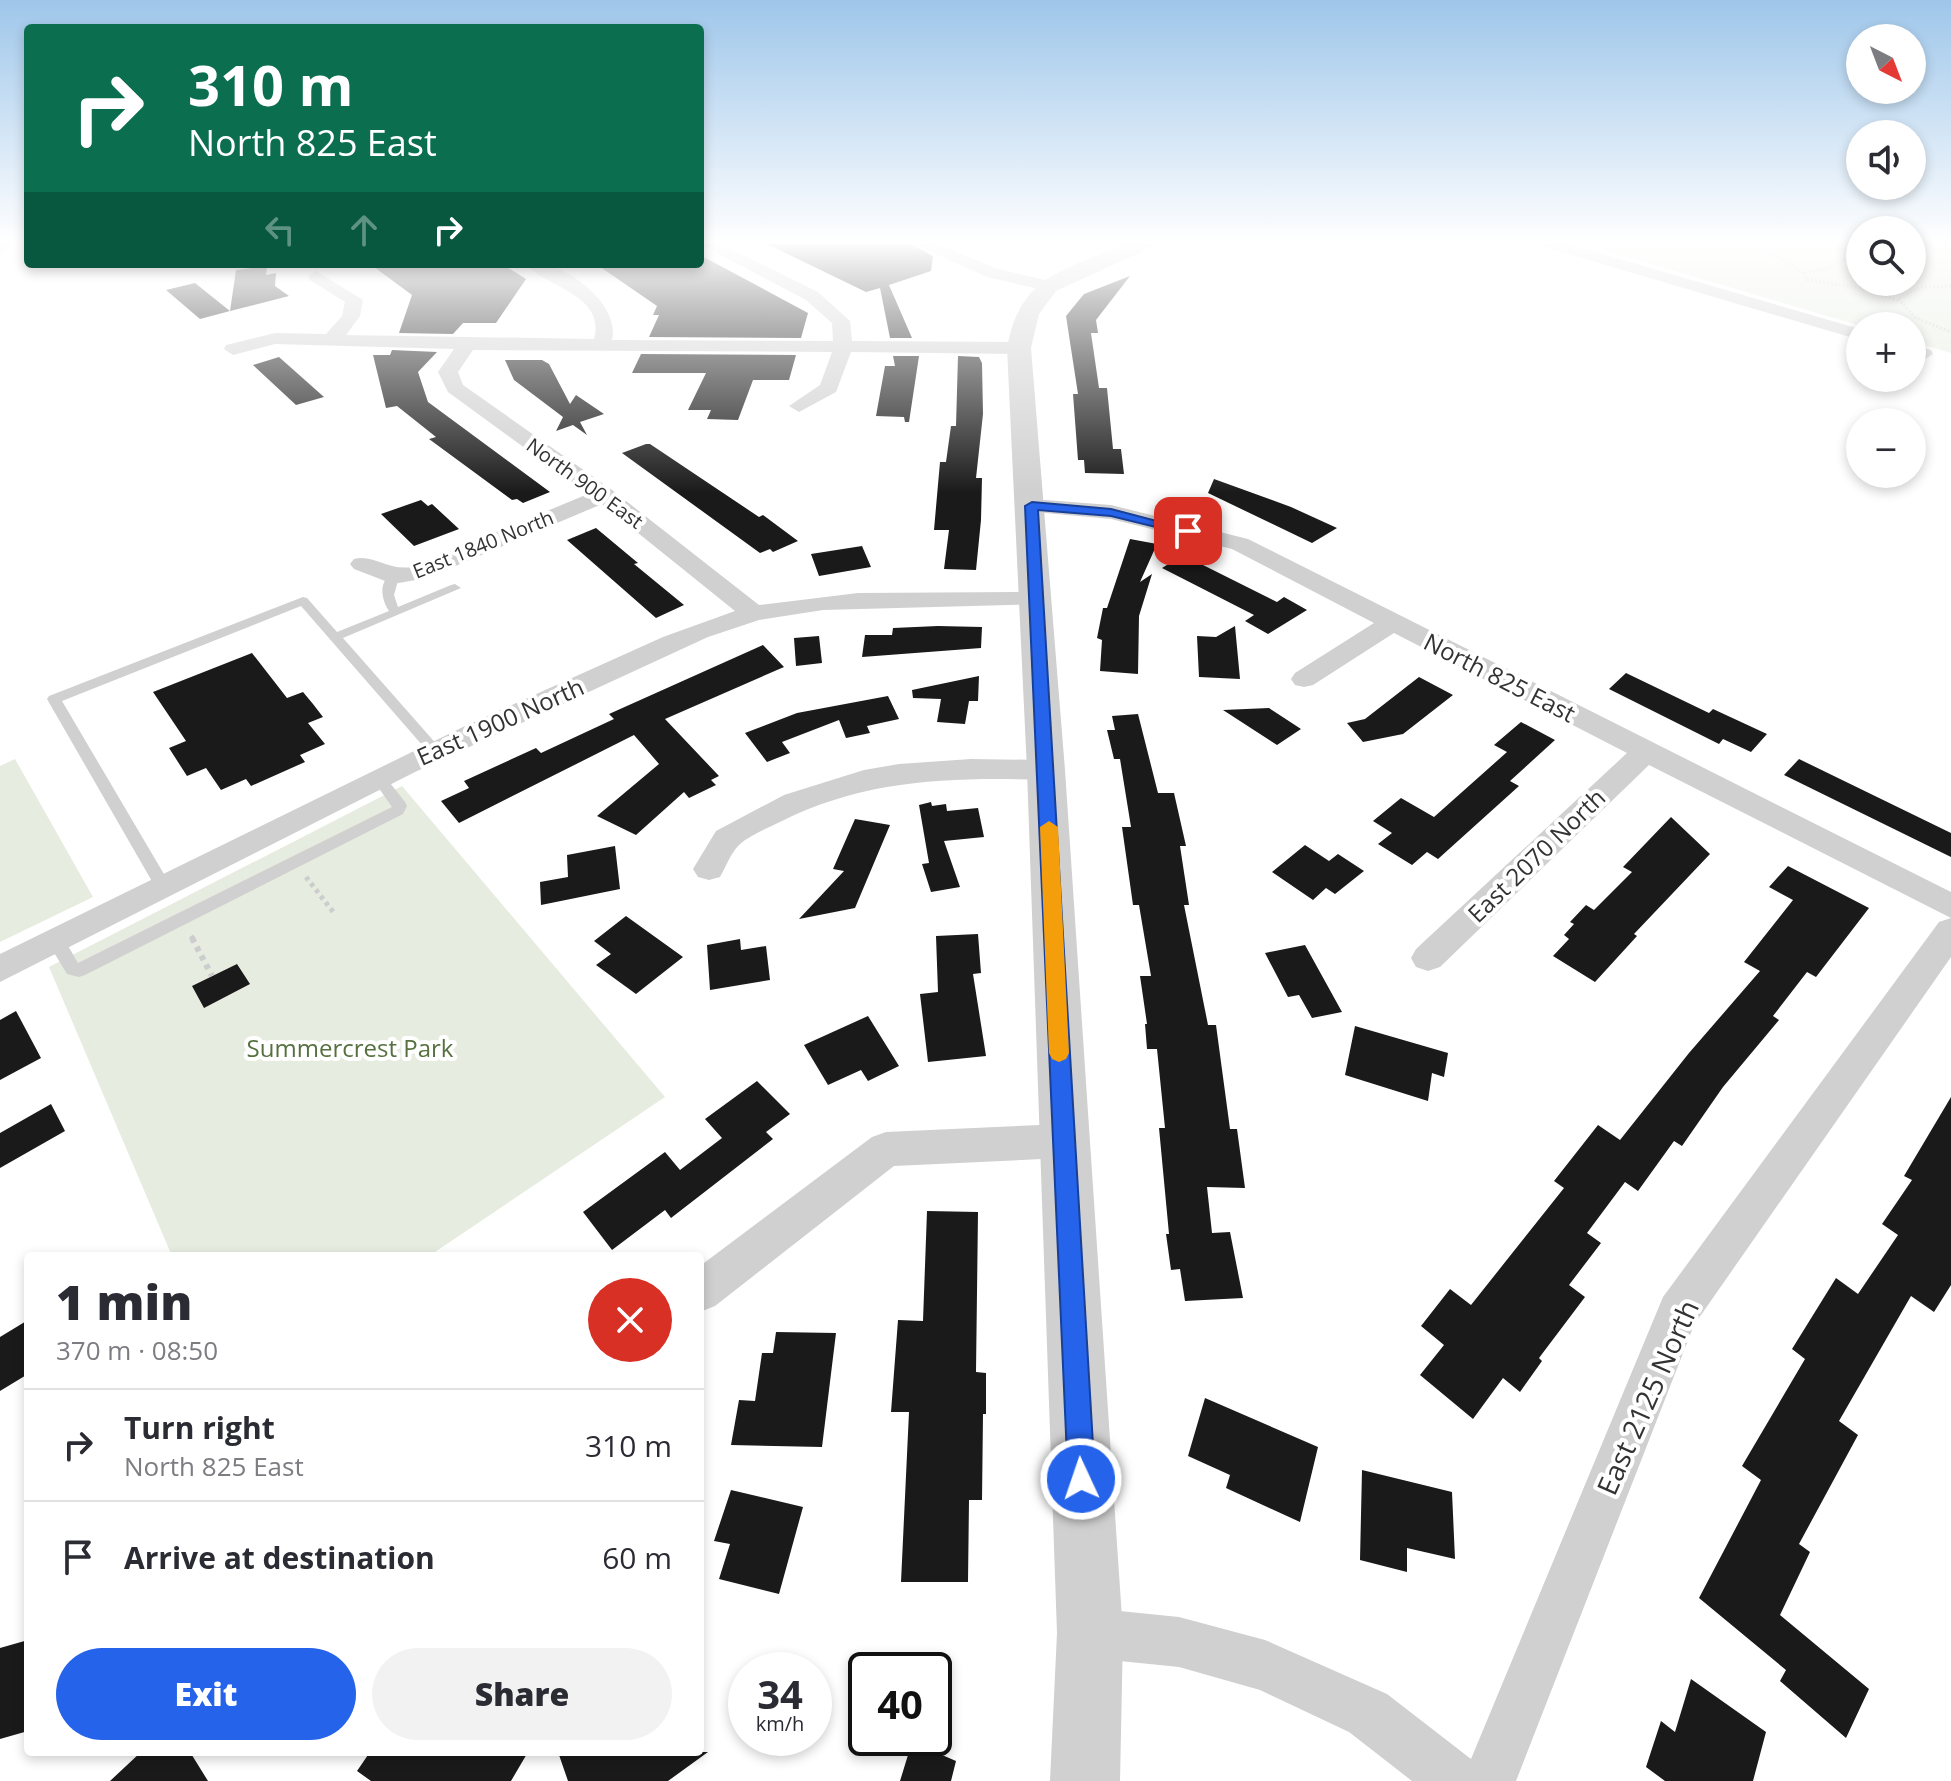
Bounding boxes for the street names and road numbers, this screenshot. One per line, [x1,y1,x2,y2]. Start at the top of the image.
street label: North 900 East [521,431,649,535]
street label: East 1840 North [409,503,557,585]
street label: North 825 East [1419,625,1581,729]
street label: East 1900 North [411,669,589,773]
street label: East 2070 North [1460,781,1612,929]
street label: East 2125 North [1587,1294,1707,1500]

